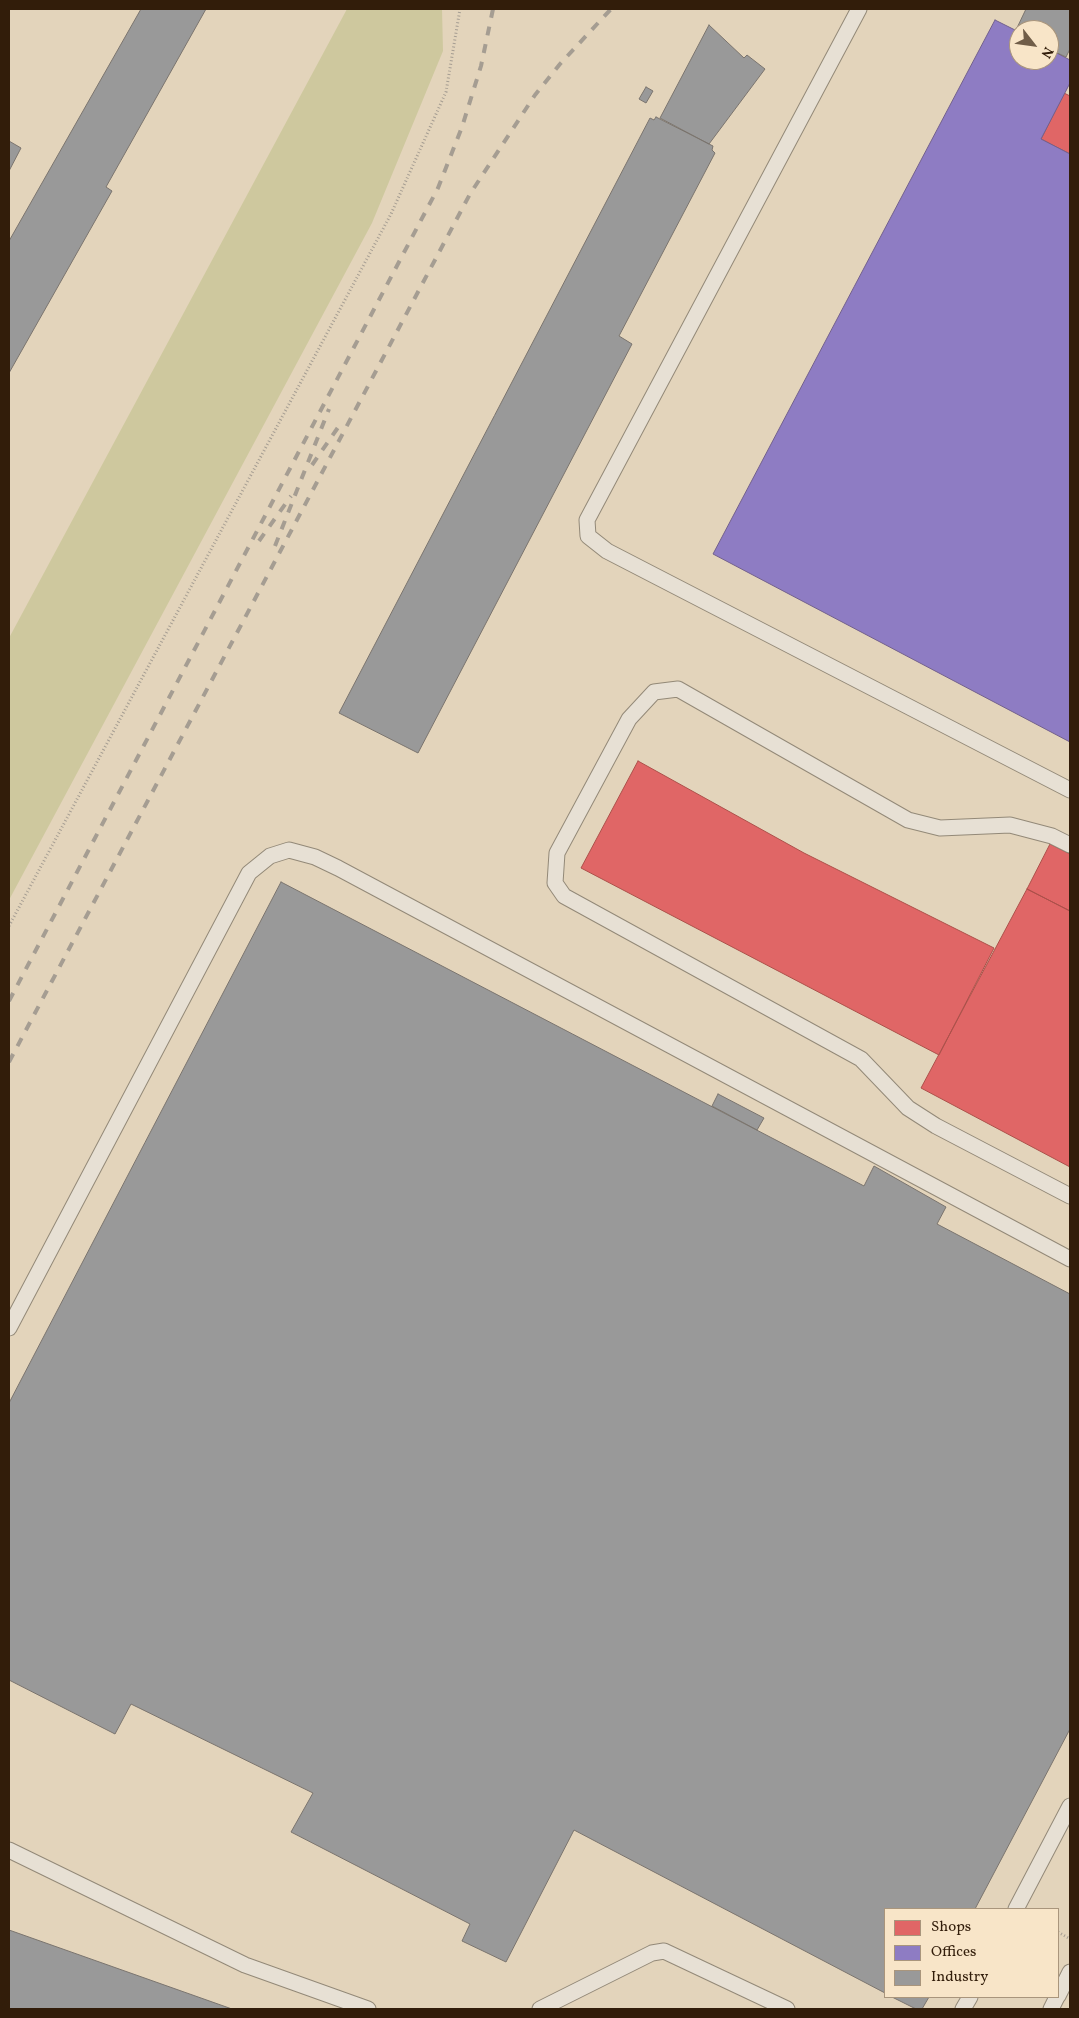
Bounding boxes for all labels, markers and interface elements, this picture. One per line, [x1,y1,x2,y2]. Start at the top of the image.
north arrow [1009,20,1059,70]
text: N [1036,43,1057,61]
legend [884,1908,1059,1998]
text: Shops [931,1917,971,1938]
text: Offices [931,1942,976,1963]
text: Industry [931,1967,988,1988]

